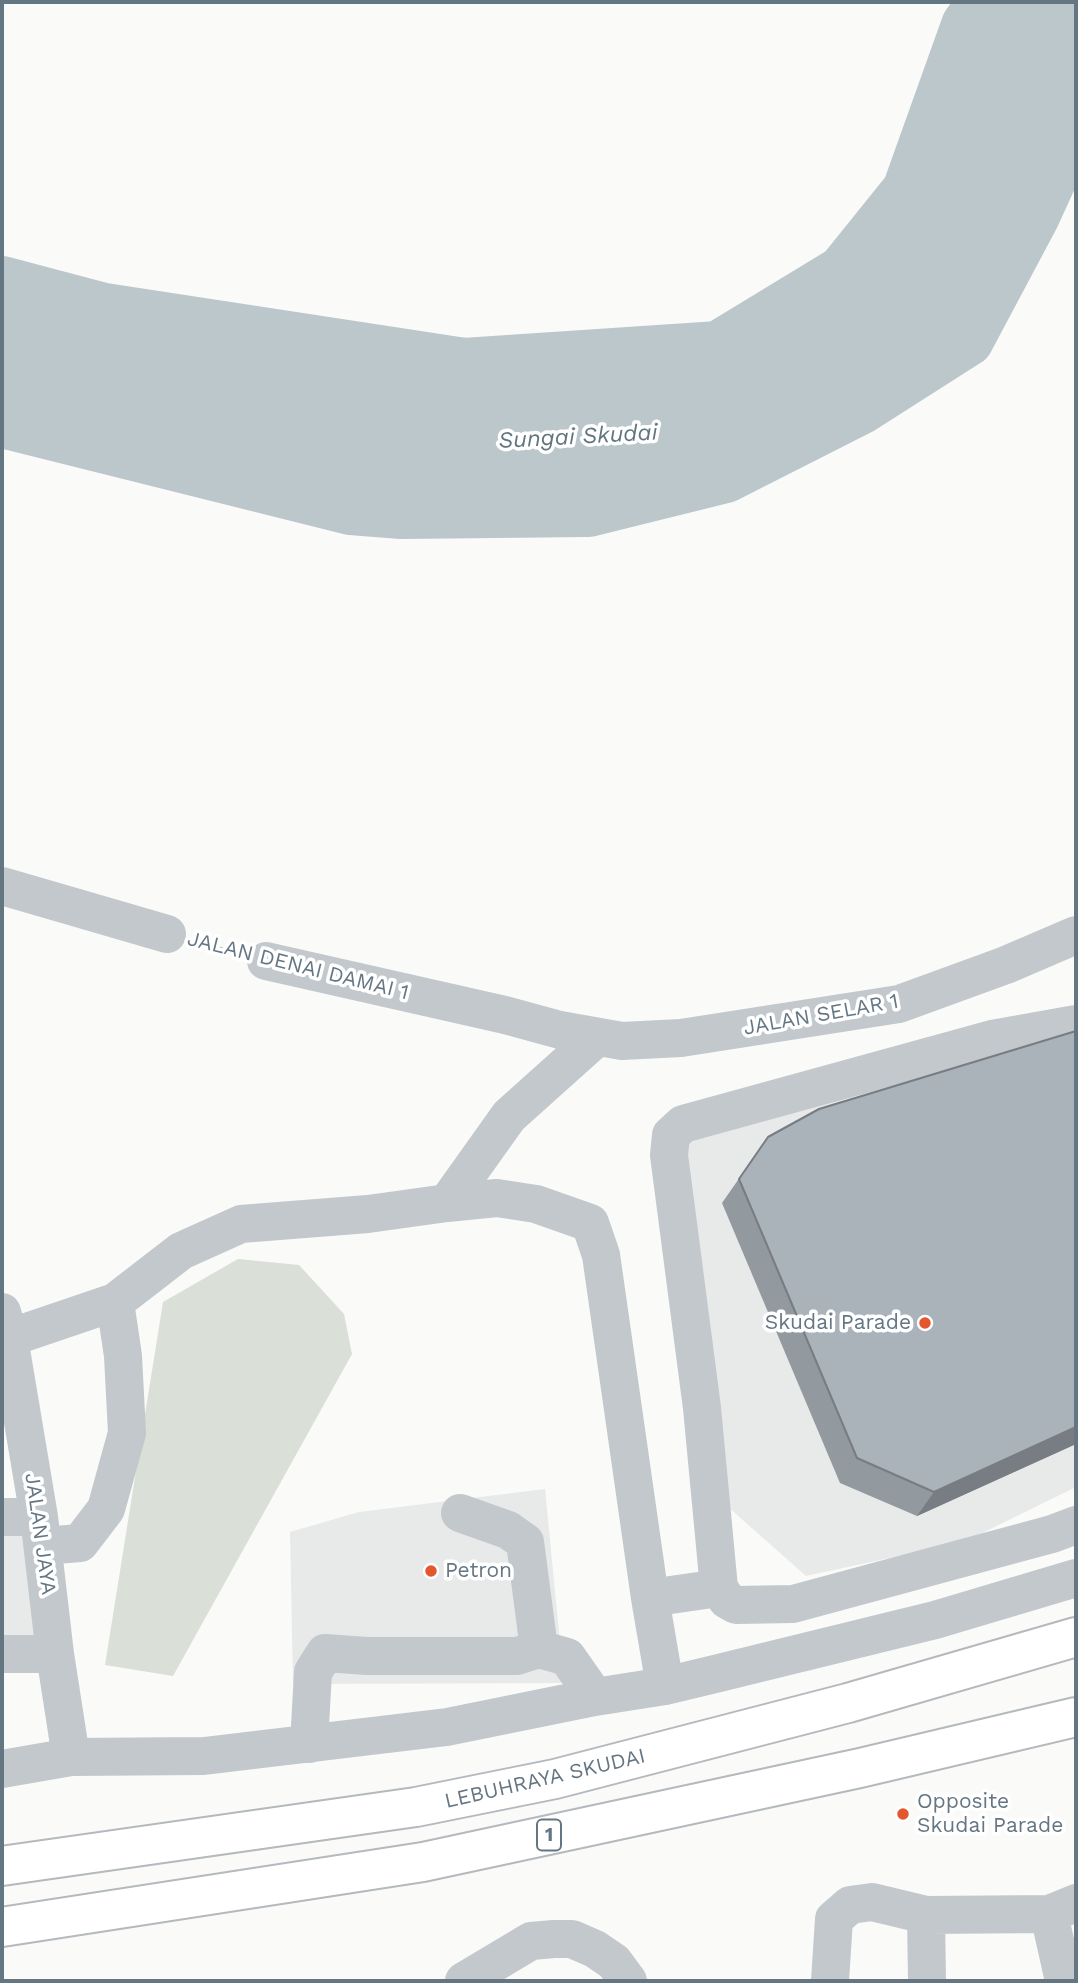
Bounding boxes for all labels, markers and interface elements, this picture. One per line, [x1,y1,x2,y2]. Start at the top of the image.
water label: Sungai Skudai [498,419,658,455]
street label: JALAN DENAI DAMAI 1 [185,926,411,1006]
street label: JALAN SELAR 1 [742,989,900,1041]
place label: Skudai Parade [765,1310,911,1336]
marker: Skudai Parade [917,1315,933,1331]
street label: JALAN JAYA [19,1472,61,1596]
place label: Petron [445,1558,512,1584]
marker: Petron [423,1563,439,1579]
street label: LEBUHRAYA SKUDAI [442,1744,648,1814]
place label: Opposite Skudai Parade [917,1789,1063,1839]
marker: Opposite Skudai Parade [895,1806,911,1822]
road number: 1 [537,1820,561,1851]

